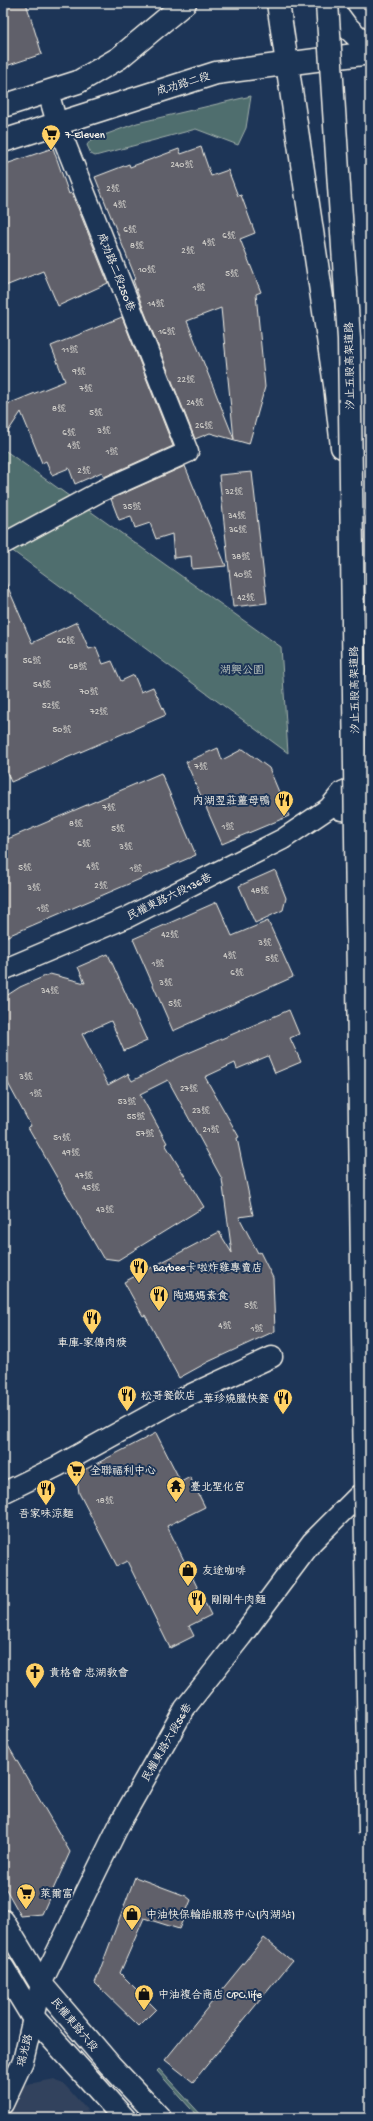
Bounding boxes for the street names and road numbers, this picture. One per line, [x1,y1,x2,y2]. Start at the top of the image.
street label: 成功路二段 [155,70,212,99]
street label: 成功路二段250巷 [94,231,137,314]
street label: 汐止五股高架道路 [343,322,358,410]
street label: 汐止五股高架道路 [348,646,363,734]
street label: 民權東路六段136巷 [125,870,214,924]
street label: 民權東路六段56巷 [139,1701,195,1784]
street label: 民權東路六段 [48,1995,101,2054]
street label: 瑞光路 [15,2033,36,2068]

